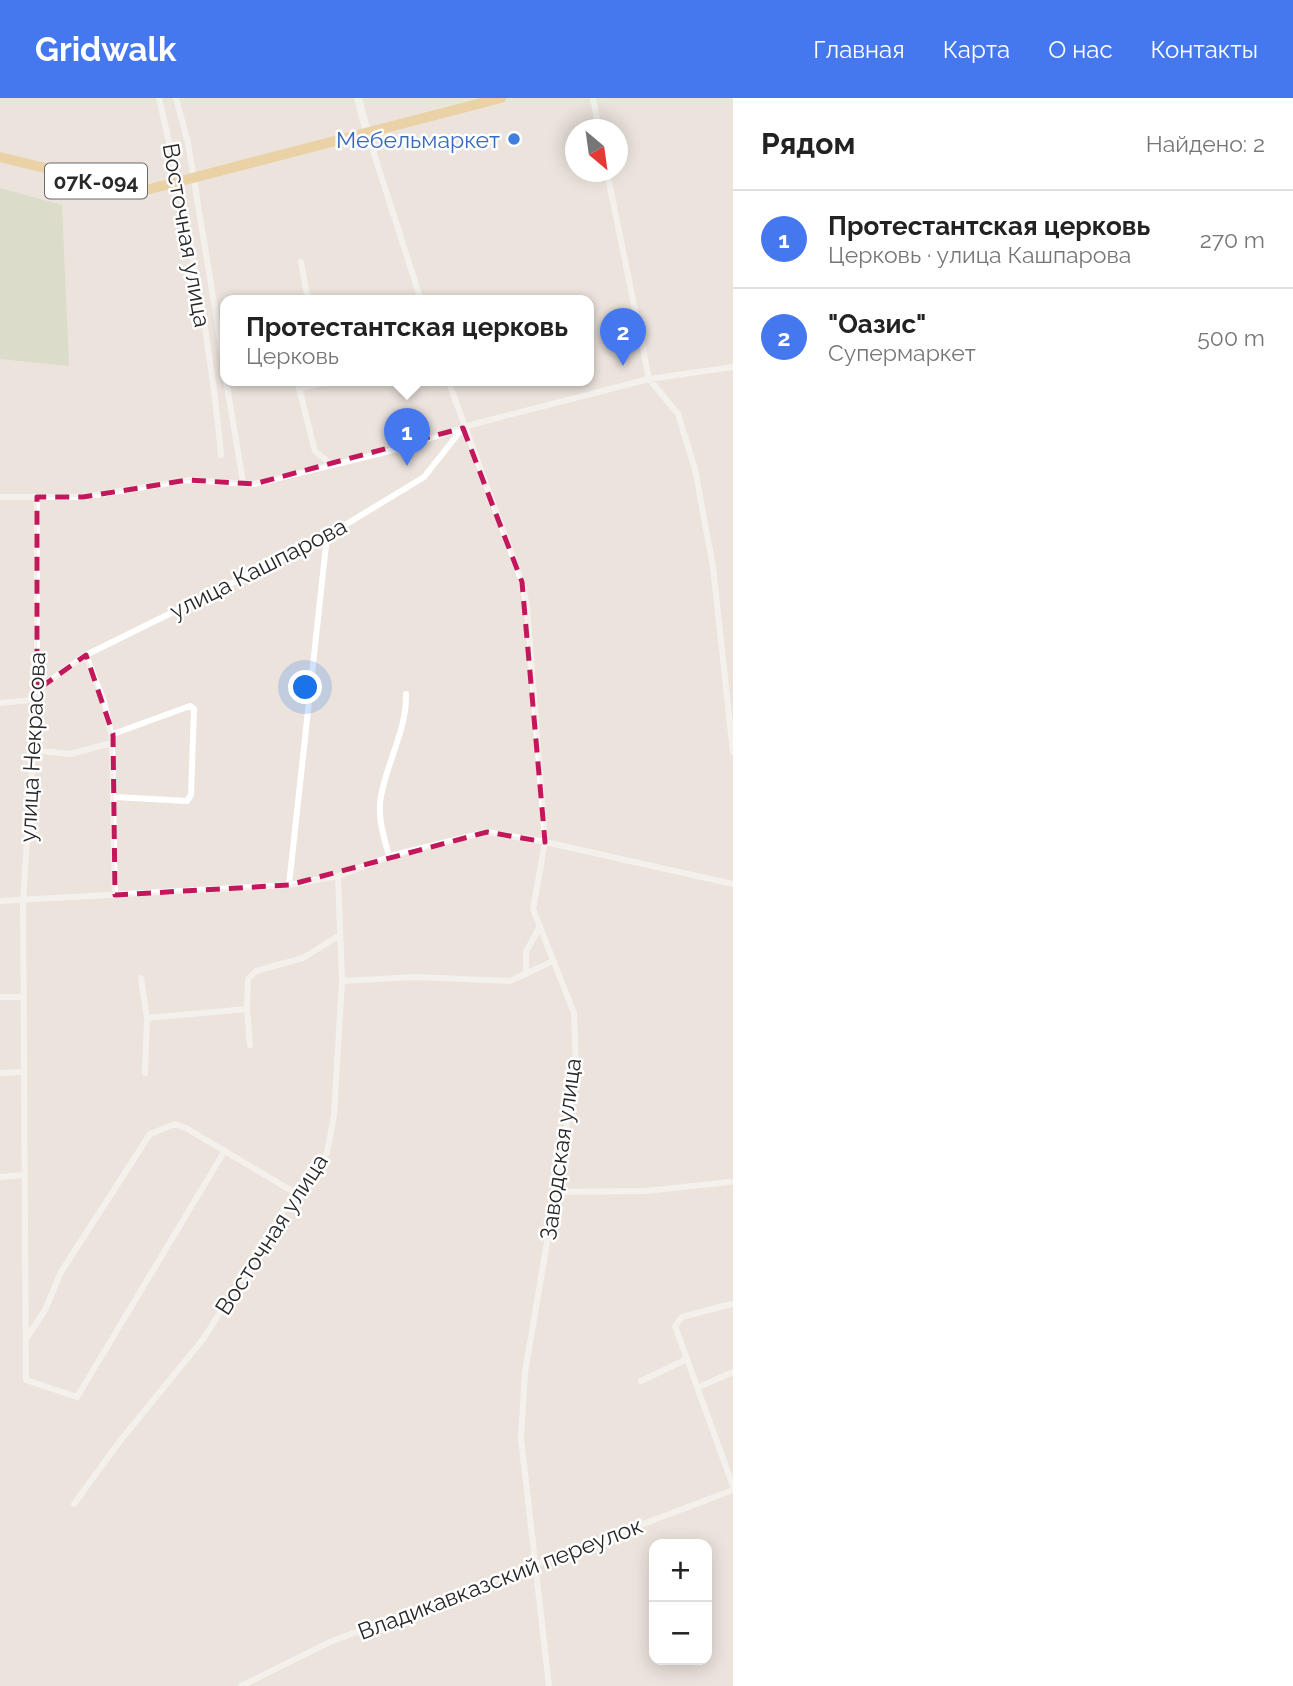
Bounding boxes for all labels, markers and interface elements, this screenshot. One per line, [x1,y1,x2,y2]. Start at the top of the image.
text: Gridwalk [35,30,176,69]
text: Главная [813,35,905,64]
text: Карта [943,35,1010,64]
text: О нас [1048,35,1113,64]
text: Контакты [1151,35,1258,64]
north arrow [565,119,628,182]
place label: Мебельмаркет [336,126,500,153]
text: Рядом [761,126,855,161]
text: Найдено: 2 [1146,130,1265,157]
marker: Мебельмаркет [506,131,522,147]
street label: Восточная улица [158,141,216,329]
road number: 07К-094 [45,164,147,198]
text: Протестантская церковь [828,211,1150,241]
text: 1 [778,226,790,253]
text: 270 m [1200,226,1265,253]
text: Церковь · улица Кашпарова [828,241,1131,268]
popup [220,295,594,386]
pin: 2 [600,308,646,366]
text: "Оазис" [828,309,926,339]
text: Протестантская церковь [246,312,568,342]
text: 2 [778,324,790,351]
text: 500 m [1197,324,1265,351]
text: Супермаркет [828,339,976,366]
text: Церковь [246,342,339,369]
pin: 1 [384,408,430,466]
street label: улица Кашпарова [165,512,351,624]
street label: улица Некрасова [14,651,50,843]
your location [288,670,322,704]
street label: Заводская улица [534,1056,586,1242]
street label: Восточная улица [209,1149,333,1319]
street label: Владикавказский переулок [354,1511,646,1645]
map controls [649,1539,712,1665]
button: + [649,1539,712,1602]
button: − [649,1602,712,1665]

